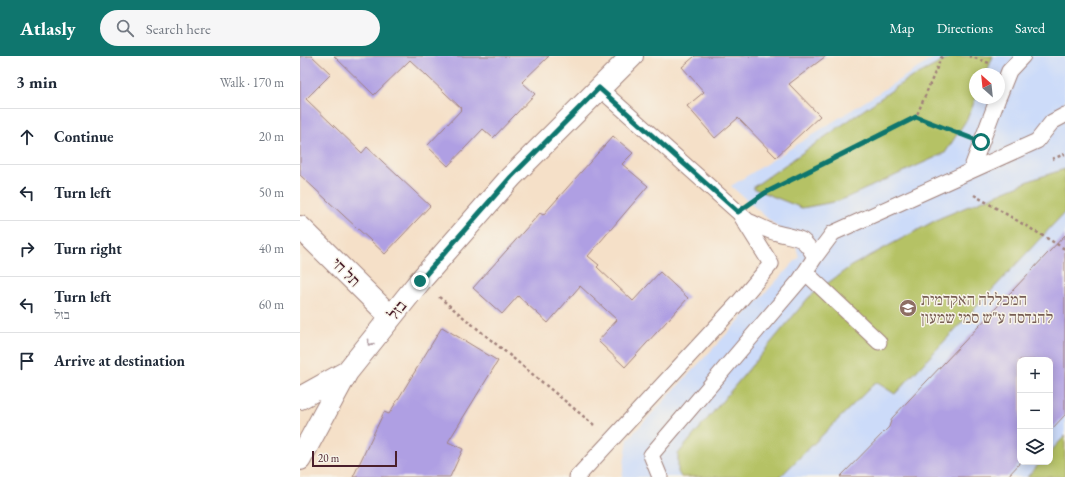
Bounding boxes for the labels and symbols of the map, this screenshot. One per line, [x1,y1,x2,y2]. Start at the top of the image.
north arrow [969,68,1005,104]
route start [972,133,990,151]
street label: תל חי [327,253,365,291]
route end [411,272,429,290]
place label: המכללה האקדמית להנדסה ע"ש סמי שמעון [921,289,1054,328]
street label: בזל [383,296,411,324]
school or university icon: המכללה האקדמית להנדסה ע"ש סמי שמעון [898,298,918,318]
one-way arrow [368,338,375,345]
scale bar [312,449,397,468]

